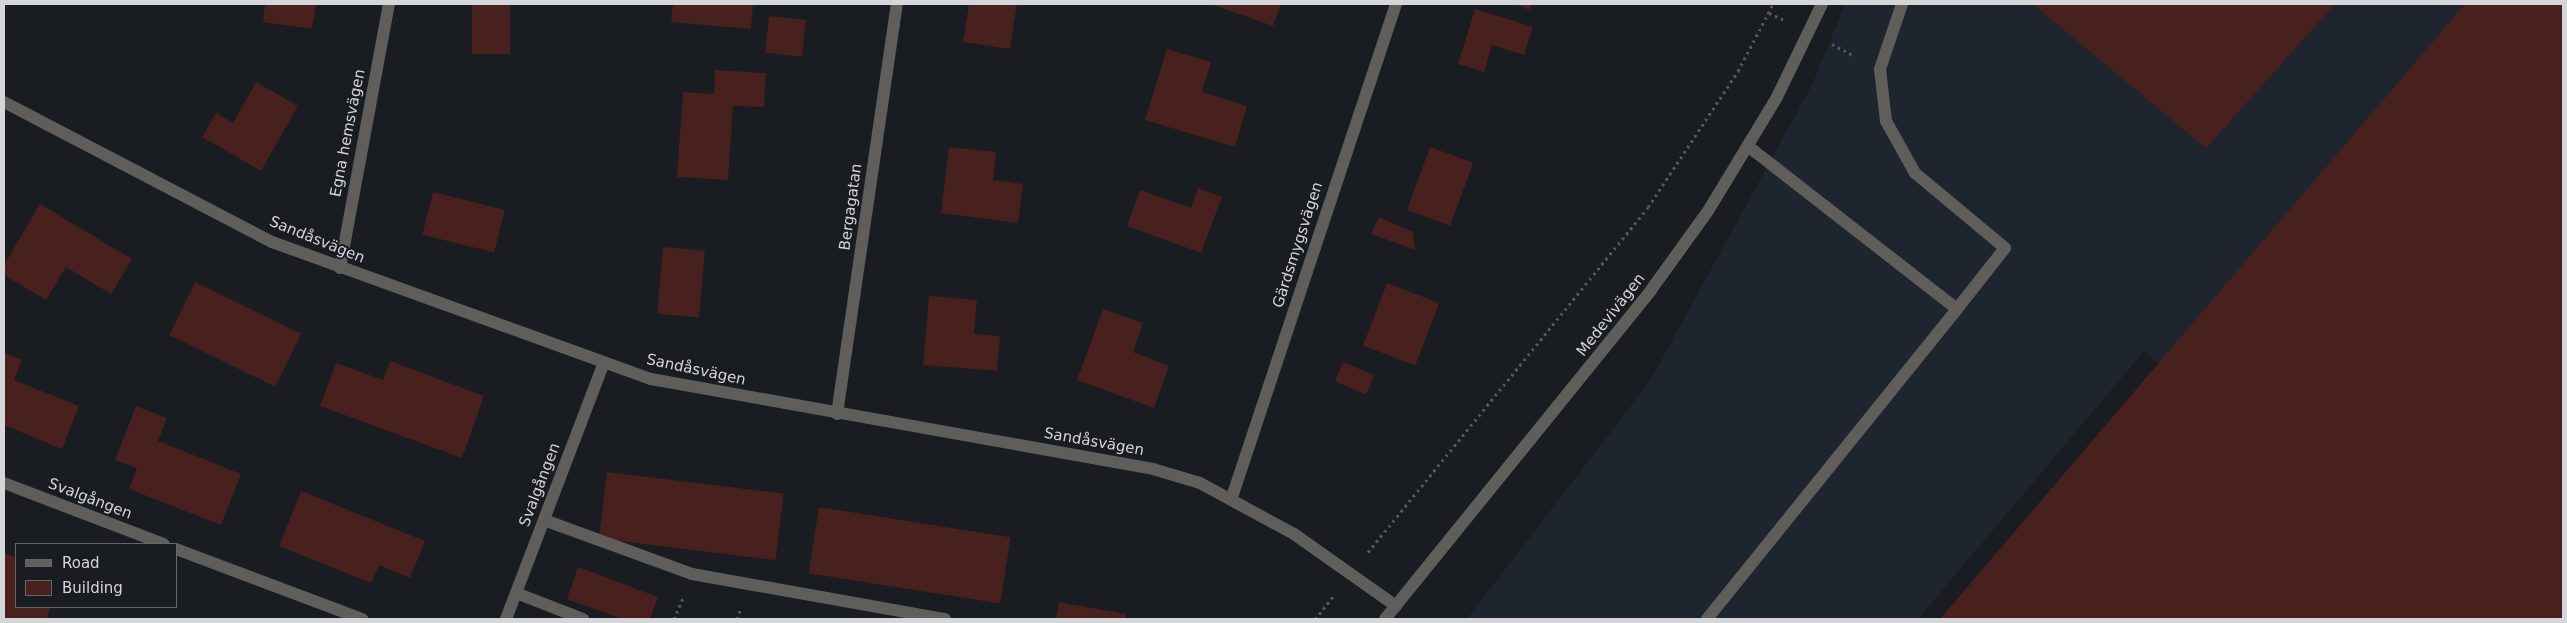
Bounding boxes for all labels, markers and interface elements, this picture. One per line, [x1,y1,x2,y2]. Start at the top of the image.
street label: Egna hemsvägen [327,67,369,199]
street label: Bergagatan [836,162,866,252]
street label: Gärdsmygsvägen [1269,180,1327,310]
street label: Sandåsvägen [267,213,367,267]
street label: Medevivägen [1573,270,1649,360]
street label: Sandåsvägen [645,351,747,389]
street label: Sandåsvägen [1043,424,1145,460]
street label: Svalgången [516,441,564,529]
street label: Svalgången [46,475,134,523]
legend [15,543,178,608]
text: Road [62,554,100,572]
text: Building [62,579,123,597]

